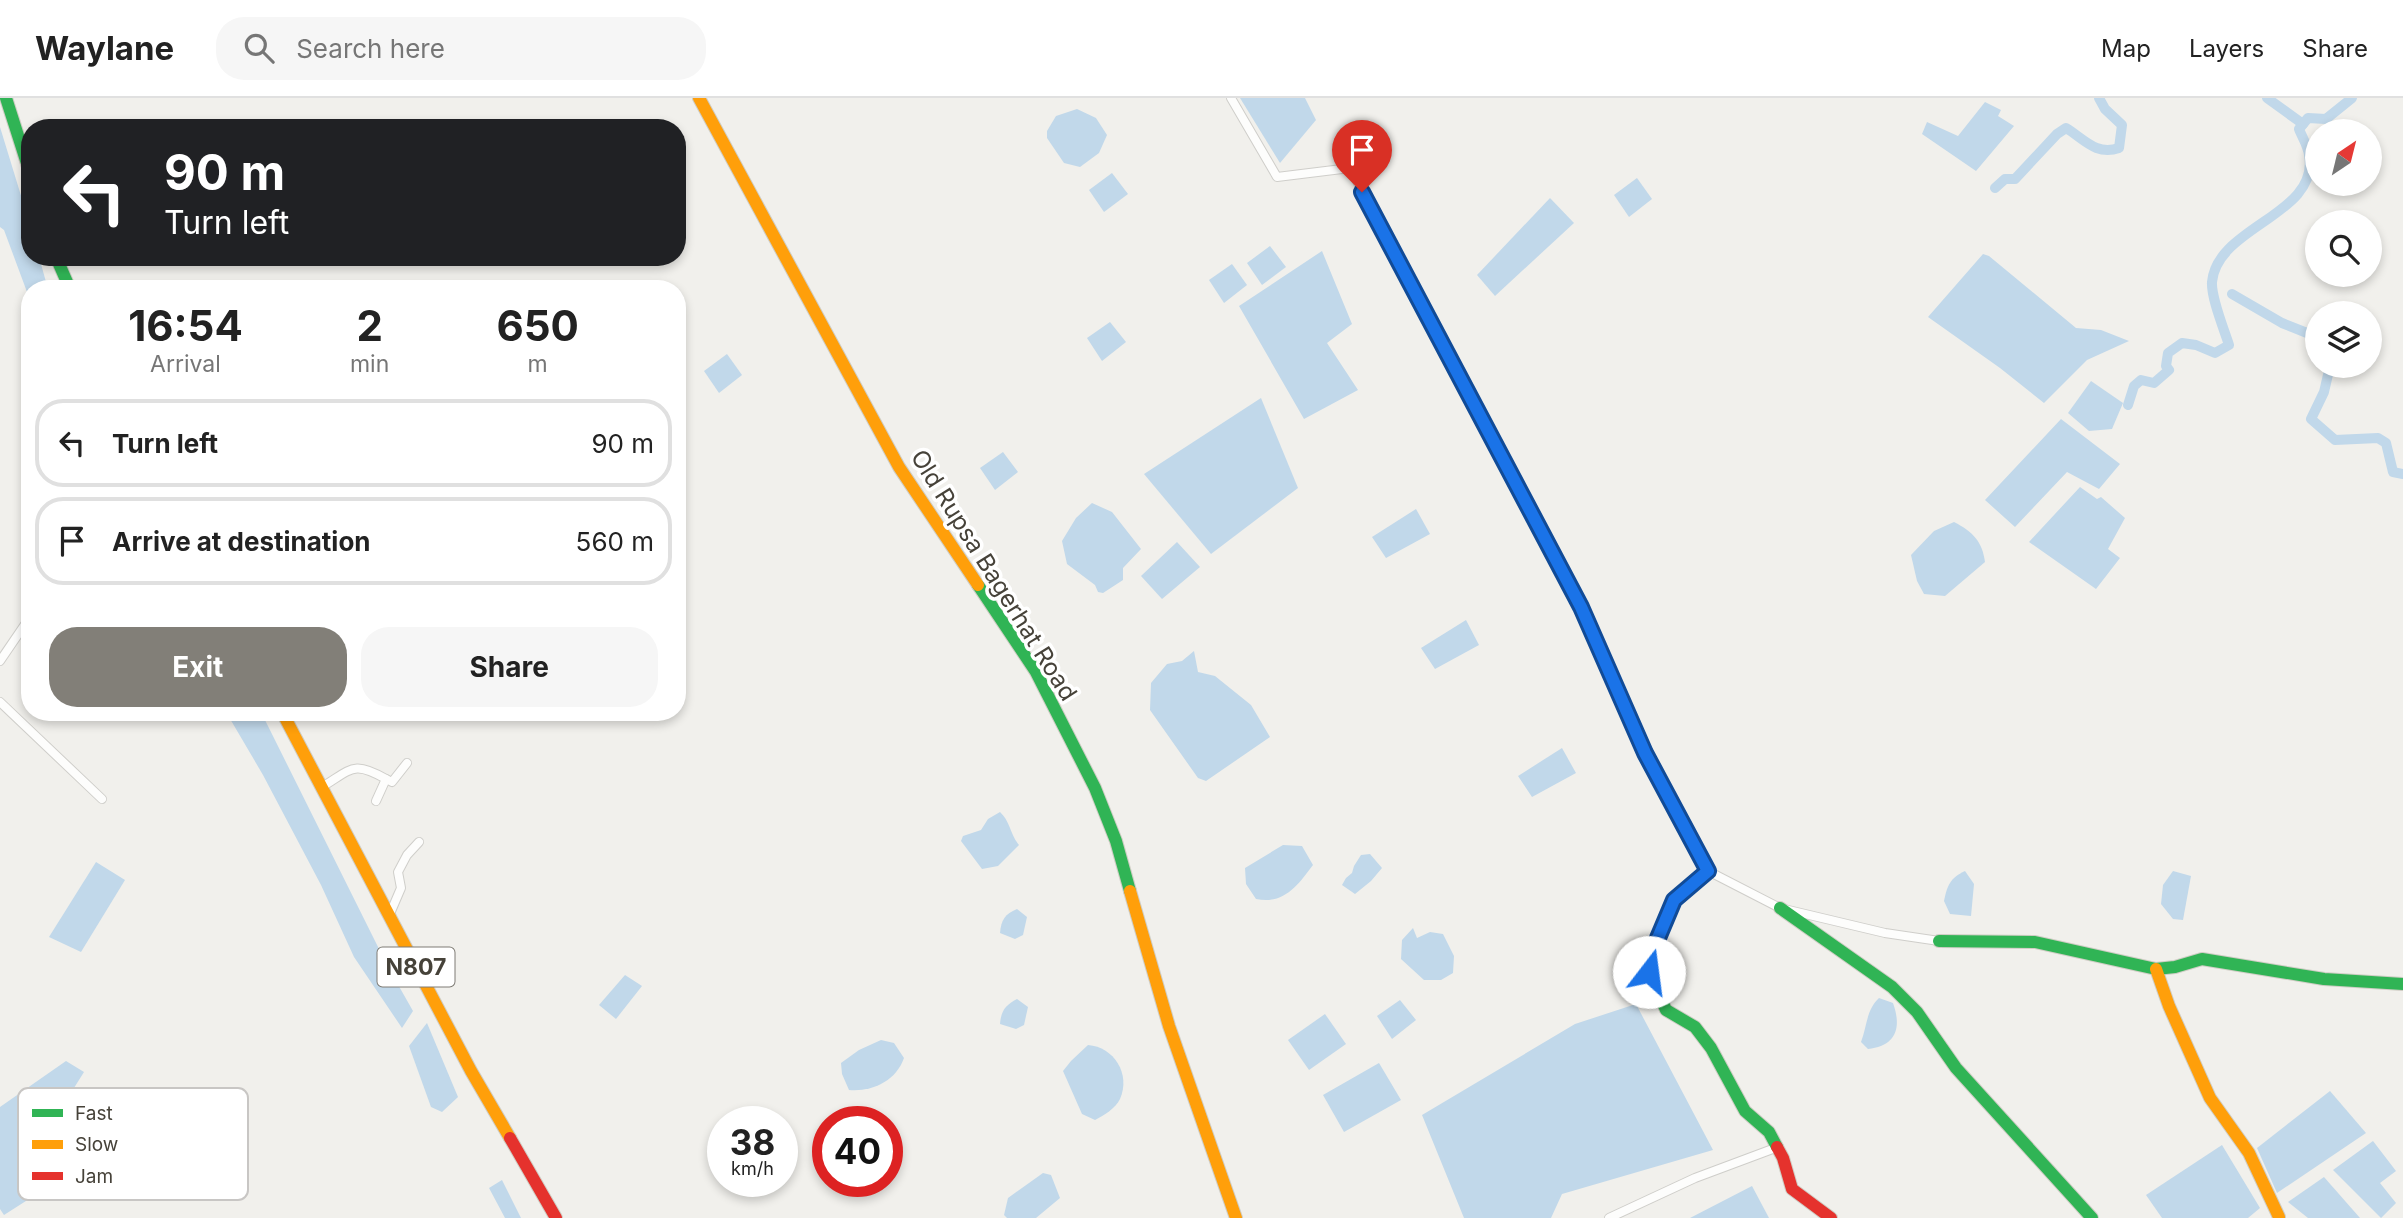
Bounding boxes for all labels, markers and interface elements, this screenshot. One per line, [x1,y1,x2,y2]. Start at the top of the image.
search box [216,17,706,80]
text: Waylane [35,28,174,68]
icon: search [240,29,278,67]
text: Search here [296,33,445,64]
text: Map [2101,34,2151,63]
text: Layers [2189,34,2264,63]
text: Share [2302,34,2368,63]
north arrow [2305,119,2382,196]
map controls [2305,119,2382,378]
pin [1332,120,1392,192]
icon: arrive [1343,131,1381,169]
text: 90 m [164,143,285,202]
icon: left [49,147,140,238]
text: Turn left [164,203,289,242]
button: search [2305,210,2382,287]
text: 16:54 [128,300,243,351]
text: 2 [356,300,383,351]
text: 650 [496,300,579,351]
button: layers [2305,301,2382,378]
text: Arrival [150,350,221,378]
text: min [350,350,389,378]
text: m [528,350,548,378]
icon: left [53,424,91,462]
text: Turn left [112,428,218,459]
text: 90 m [591,428,654,459]
street label: Old Rupsa Bagerhat Road [905,444,1083,706]
icon: arrive [53,522,91,560]
text: Arrive at destination [112,526,371,557]
text: 560 m [576,526,654,557]
button: Exit [49,627,347,707]
button: Share [361,627,658,707]
position arrow [1612,935,1686,1009]
road number: N807 [378,947,454,986]
legend [18,1088,248,1200]
text: Fast [75,1102,113,1125]
speed limit sign: 40 [812,1106,903,1197]
text: 38 [730,1121,775,1163]
text: Slow [75,1133,118,1156]
text: km/h [731,1158,774,1179]
text: Jam [75,1165,113,1188]

